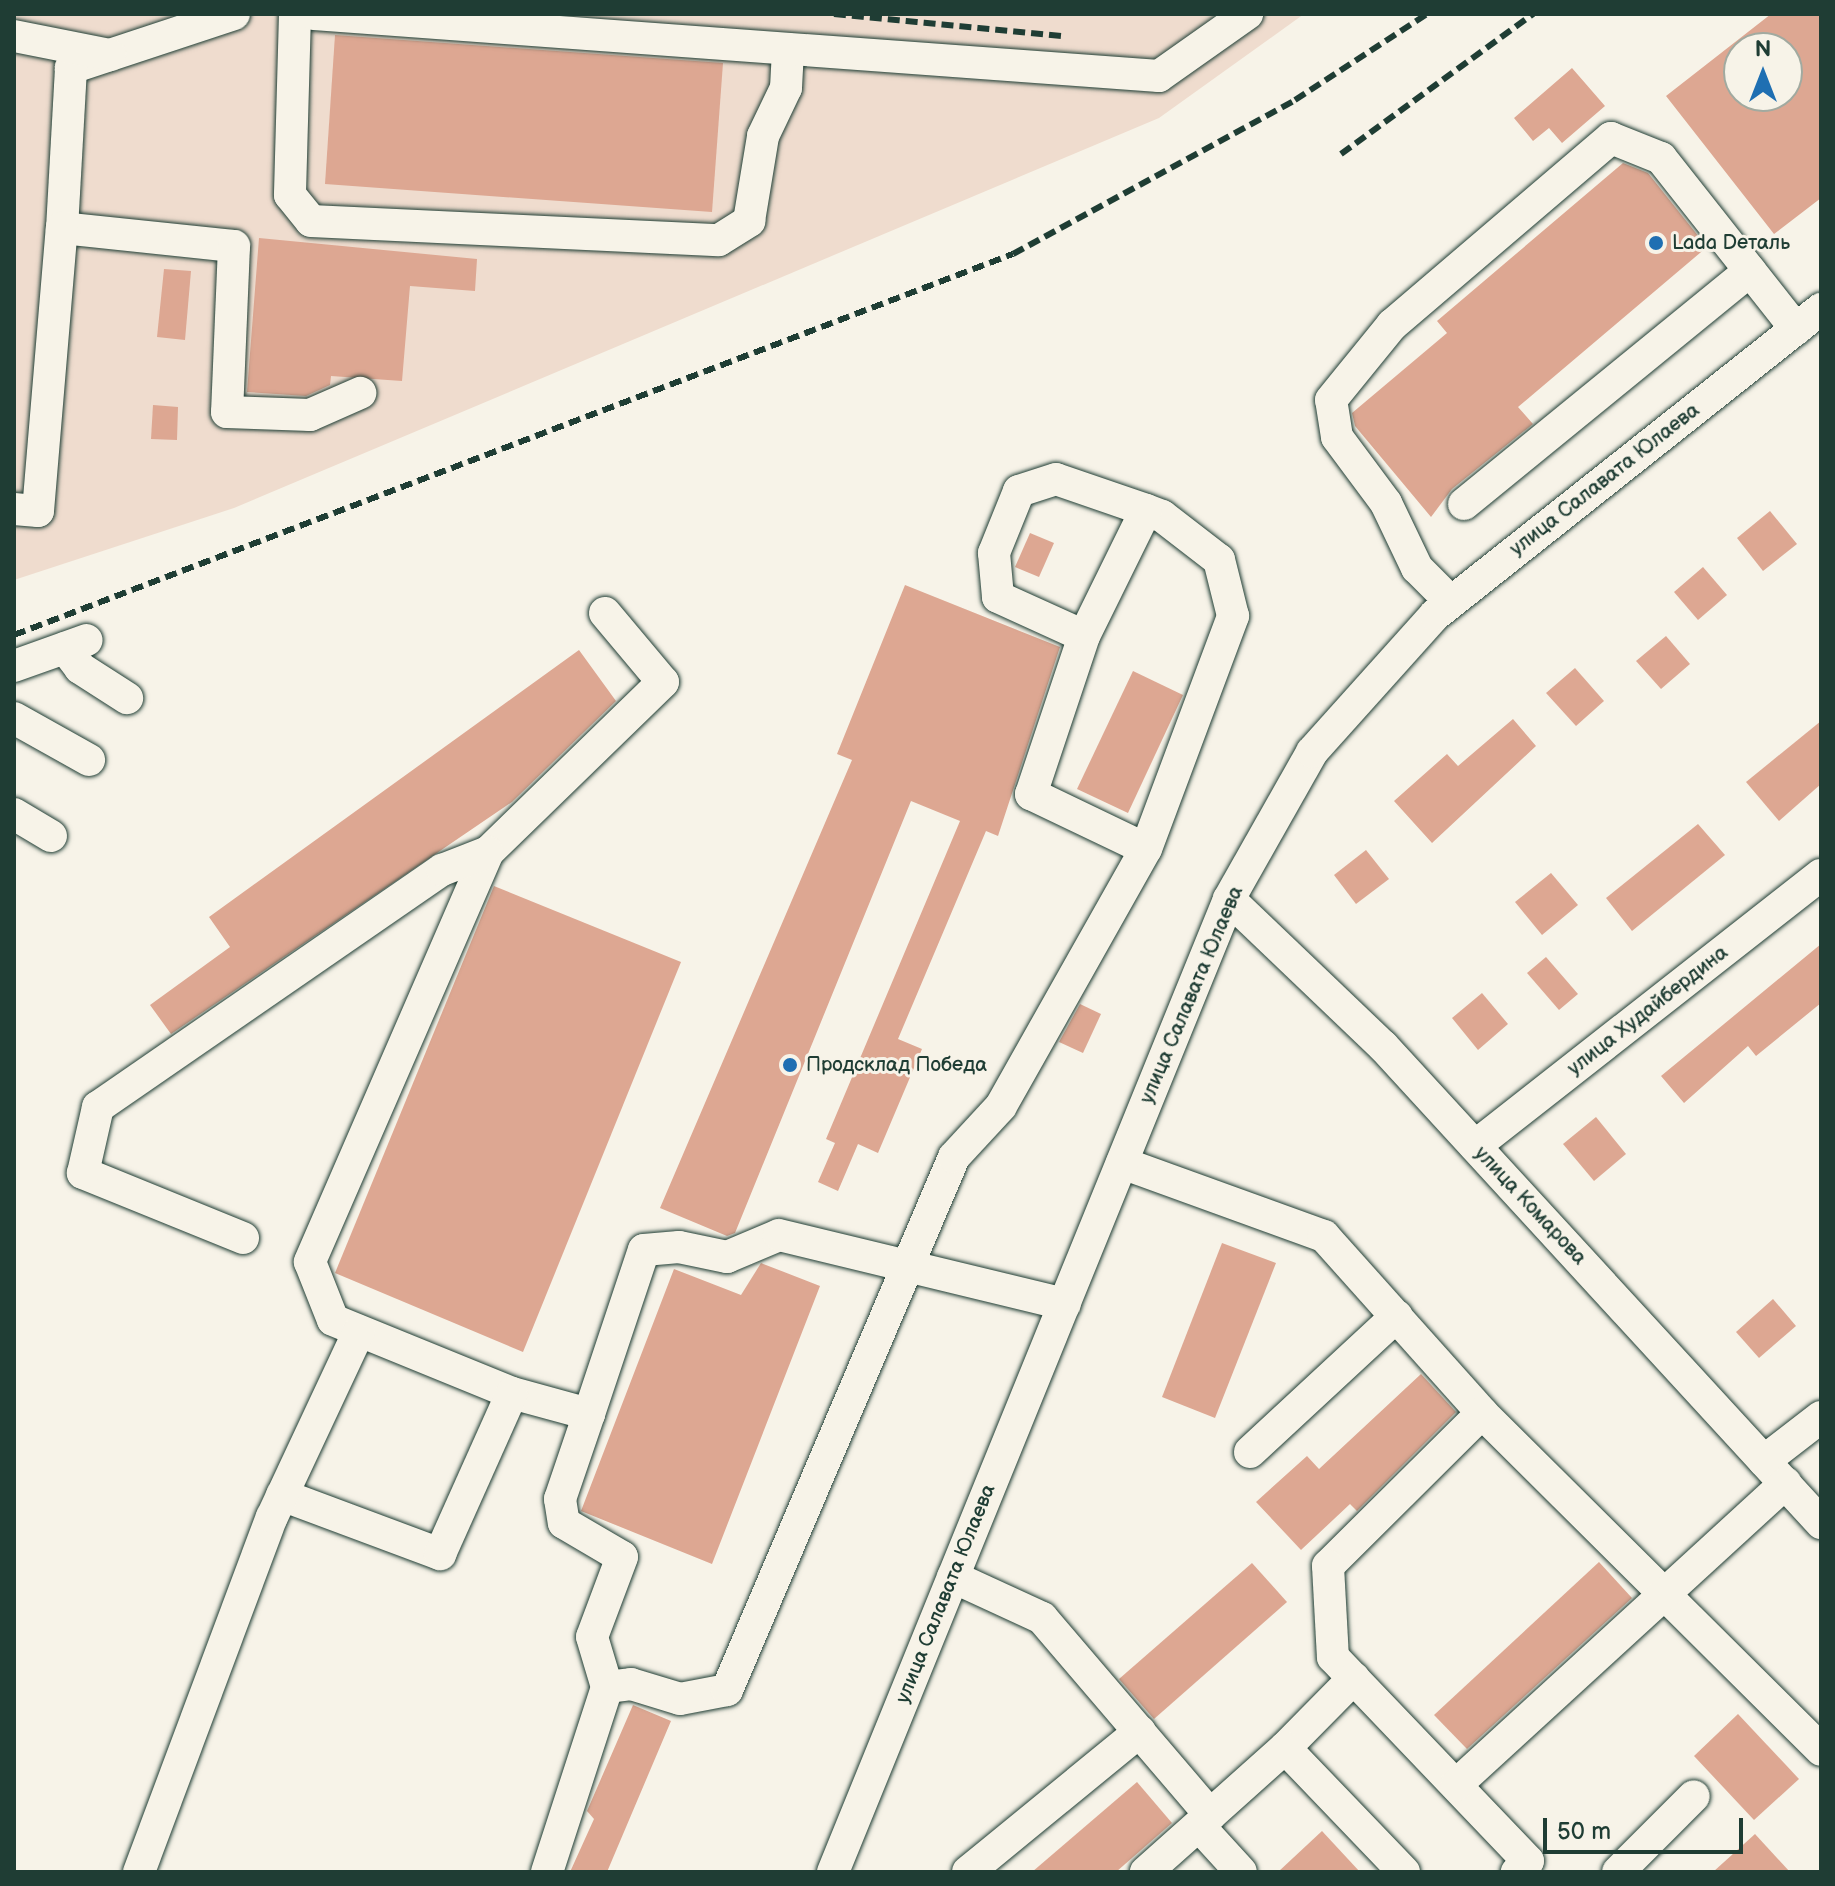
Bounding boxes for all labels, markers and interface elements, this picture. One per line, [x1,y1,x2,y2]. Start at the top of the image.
north arrow [1723,32,1803,112]
text: N [1755,36,1771,63]
place label: Lada Dеталь [1672,231,1790,255]
marker: Lada Dеталь [1647,234,1665,252]
street label: улица Салавата Юлаева [1505,399,1705,561]
street label: улица Салавата Юлаева [1135,883,1249,1107]
street label: улица Худайбердина [1563,941,1733,1081]
place label: Продсклад Победа [806,1053,987,1077]
marker: Продсклад Победа [781,1056,799,1074]
street label: улица Комарова [1469,1142,1591,1270]
street label: улица Салавата Юлаева [891,1481,1001,1707]
scale bar [1547,1802,1747,1852]
text: 50 m [1557,1817,1611,1846]

